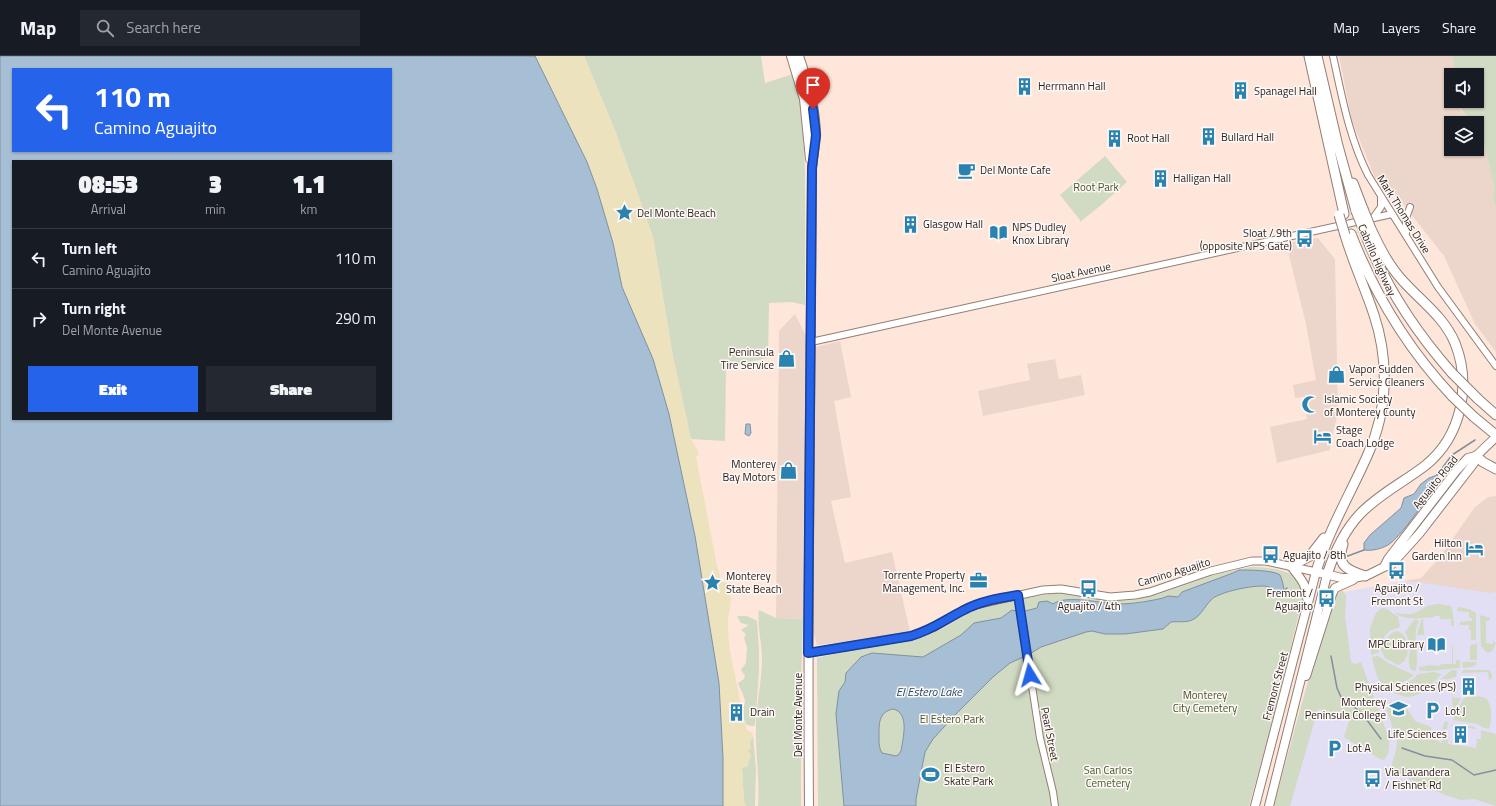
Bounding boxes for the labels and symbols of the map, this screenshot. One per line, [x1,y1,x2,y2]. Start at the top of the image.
pin [796,68,830,109]
building icon: Herrmann Hall [1015,76,1035,96]
place label: Herrmann Hall [1038,78,1106,94]
building icon: Spanagel Hall [1231,81,1251,101]
place label: Spanagel Hall [1254,83,1317,99]
building icon: Bullard Hall [1198,127,1218,147]
building icon: Root Hall [1104,128,1124,148]
place label: Bullard Hall [1221,129,1274,145]
place label: Root Hall [1127,130,1170,146]
cafe icon: Del Monte Cafe [957,160,977,180]
place label: Del Monte Cafe [980,162,1051,178]
building icon: Halligan Hall [1150,168,1170,188]
place label: Halligan Hall [1173,170,1231,186]
street label: Mark Thomas Drive [1373,172,1435,257]
park label: Root Park [1073,179,1120,195]
place icon: Del Monte Beach [614,203,634,223]
place label: Del Monte Beach [637,205,716,221]
building icon: Glasgow Hall [900,214,920,234]
place label: Glasgow Hall [923,216,983,232]
place label: NPS Dudley Knox Library [1012,219,1070,248]
street label: Cabrillo Highway [1354,221,1400,299]
library icon: NPS Dudley Knox Library [989,223,1009,243]
place label: Sloat / 9th (opposite NPS Gate) [1200,225,1292,254]
bus stop icon: Sloat / 9th (opposite NPS Gate) [1295,229,1315,249]
street label: Sloat Avenue [1050,258,1113,286]
place label: Peninsula Tire Service [721,344,774,373]
shop icon: Peninsula Tire Service [777,348,797,368]
place label: Vapor Sudden Service Cleaners [1349,361,1425,390]
shop icon: Vapor Sudden Service Cleaners [1326,365,1346,385]
place label: Islamic Society of Monterey County [1324,391,1416,420]
mosque icon: Islamic Society of Monterey County [1301,395,1321,415]
place label: Stage Coach Lodge [1336,422,1395,451]
hotel icon: Stage Coach Lodge [1313,426,1333,446]
street label: Aguajito Road [1409,452,1462,512]
place label: Monterey Bay Motors [722,456,777,485]
shop icon: Monterey Bay Motors [779,460,799,480]
place label: Hilton Garden Inn [1412,535,1462,564]
hotel icon: Hilton Garden Inn [1465,539,1485,559]
bus stop icon: Aguajito / 8th [1260,545,1280,565]
place label: Aguajito / 8th [1283,547,1346,563]
street label: Camino Aguajito [1136,553,1212,591]
bus stop icon: Aguajito / Fremont St [1387,560,1407,580]
place label: Torrente Property Management, Inc. [882,567,966,596]
place label: Monterey State Beach [726,568,782,597]
office icon: Torrente Property Management, Inc. [968,571,988,591]
place icon: Monterey State Beach [703,572,723,592]
bus stop icon: Aguajito / 4th [1079,578,1099,598]
place label: Aguajito / Fremont St [1371,580,1423,609]
place label: Fremont / Aguajito [1267,585,1313,614]
bus stop icon: Fremont / Aguajito [1316,589,1336,609]
place label: Aguajito / 4th [1057,598,1121,614]
library icon: MPC Library [1427,634,1447,654]
place label: MPC Library [1368,636,1425,652]
street label: Fremont Street [1258,650,1292,722]
position arrow [1009,654,1051,696]
street label: Del Monte Avenue [790,672,806,757]
building icon: Physical Sciences (PS) [1459,677,1479,697]
place label: Physical Sciences (PS) [1355,679,1456,695]
water label: El Estero Lake [896,682,963,701]
park label: Monterey City Cemetery [1173,687,1238,716]
place label: Monterey Peninsula College [1305,694,1387,723]
school or university icon: Monterey Peninsula College [1389,698,1409,718]
parking icon: Lot J [1422,701,1442,721]
building icon: Drain [727,702,747,722]
place label: Lot J [1445,703,1465,719]
place label: Drain [750,704,775,720]
street label: Pearl Street [1037,706,1063,762]
park label: El Estero Park [920,711,985,727]
building icon: Life Sciences [1450,724,1470,744]
place label: Life Sciences [1388,726,1447,742]
parking icon: Lot A [1324,738,1344,758]
place label: Lot A [1347,740,1371,756]
place label: El Estero Skate Park [944,760,994,789]
park label: San Carlos Cemetery [1084,762,1132,791]
sports icon: El Estero Skate Park [921,764,941,784]
place label: Via Lavandera / Fishnet Rd [1385,764,1450,793]
bus stop icon: Via Lavandera / Fishnet Rd [1362,768,1382,788]

